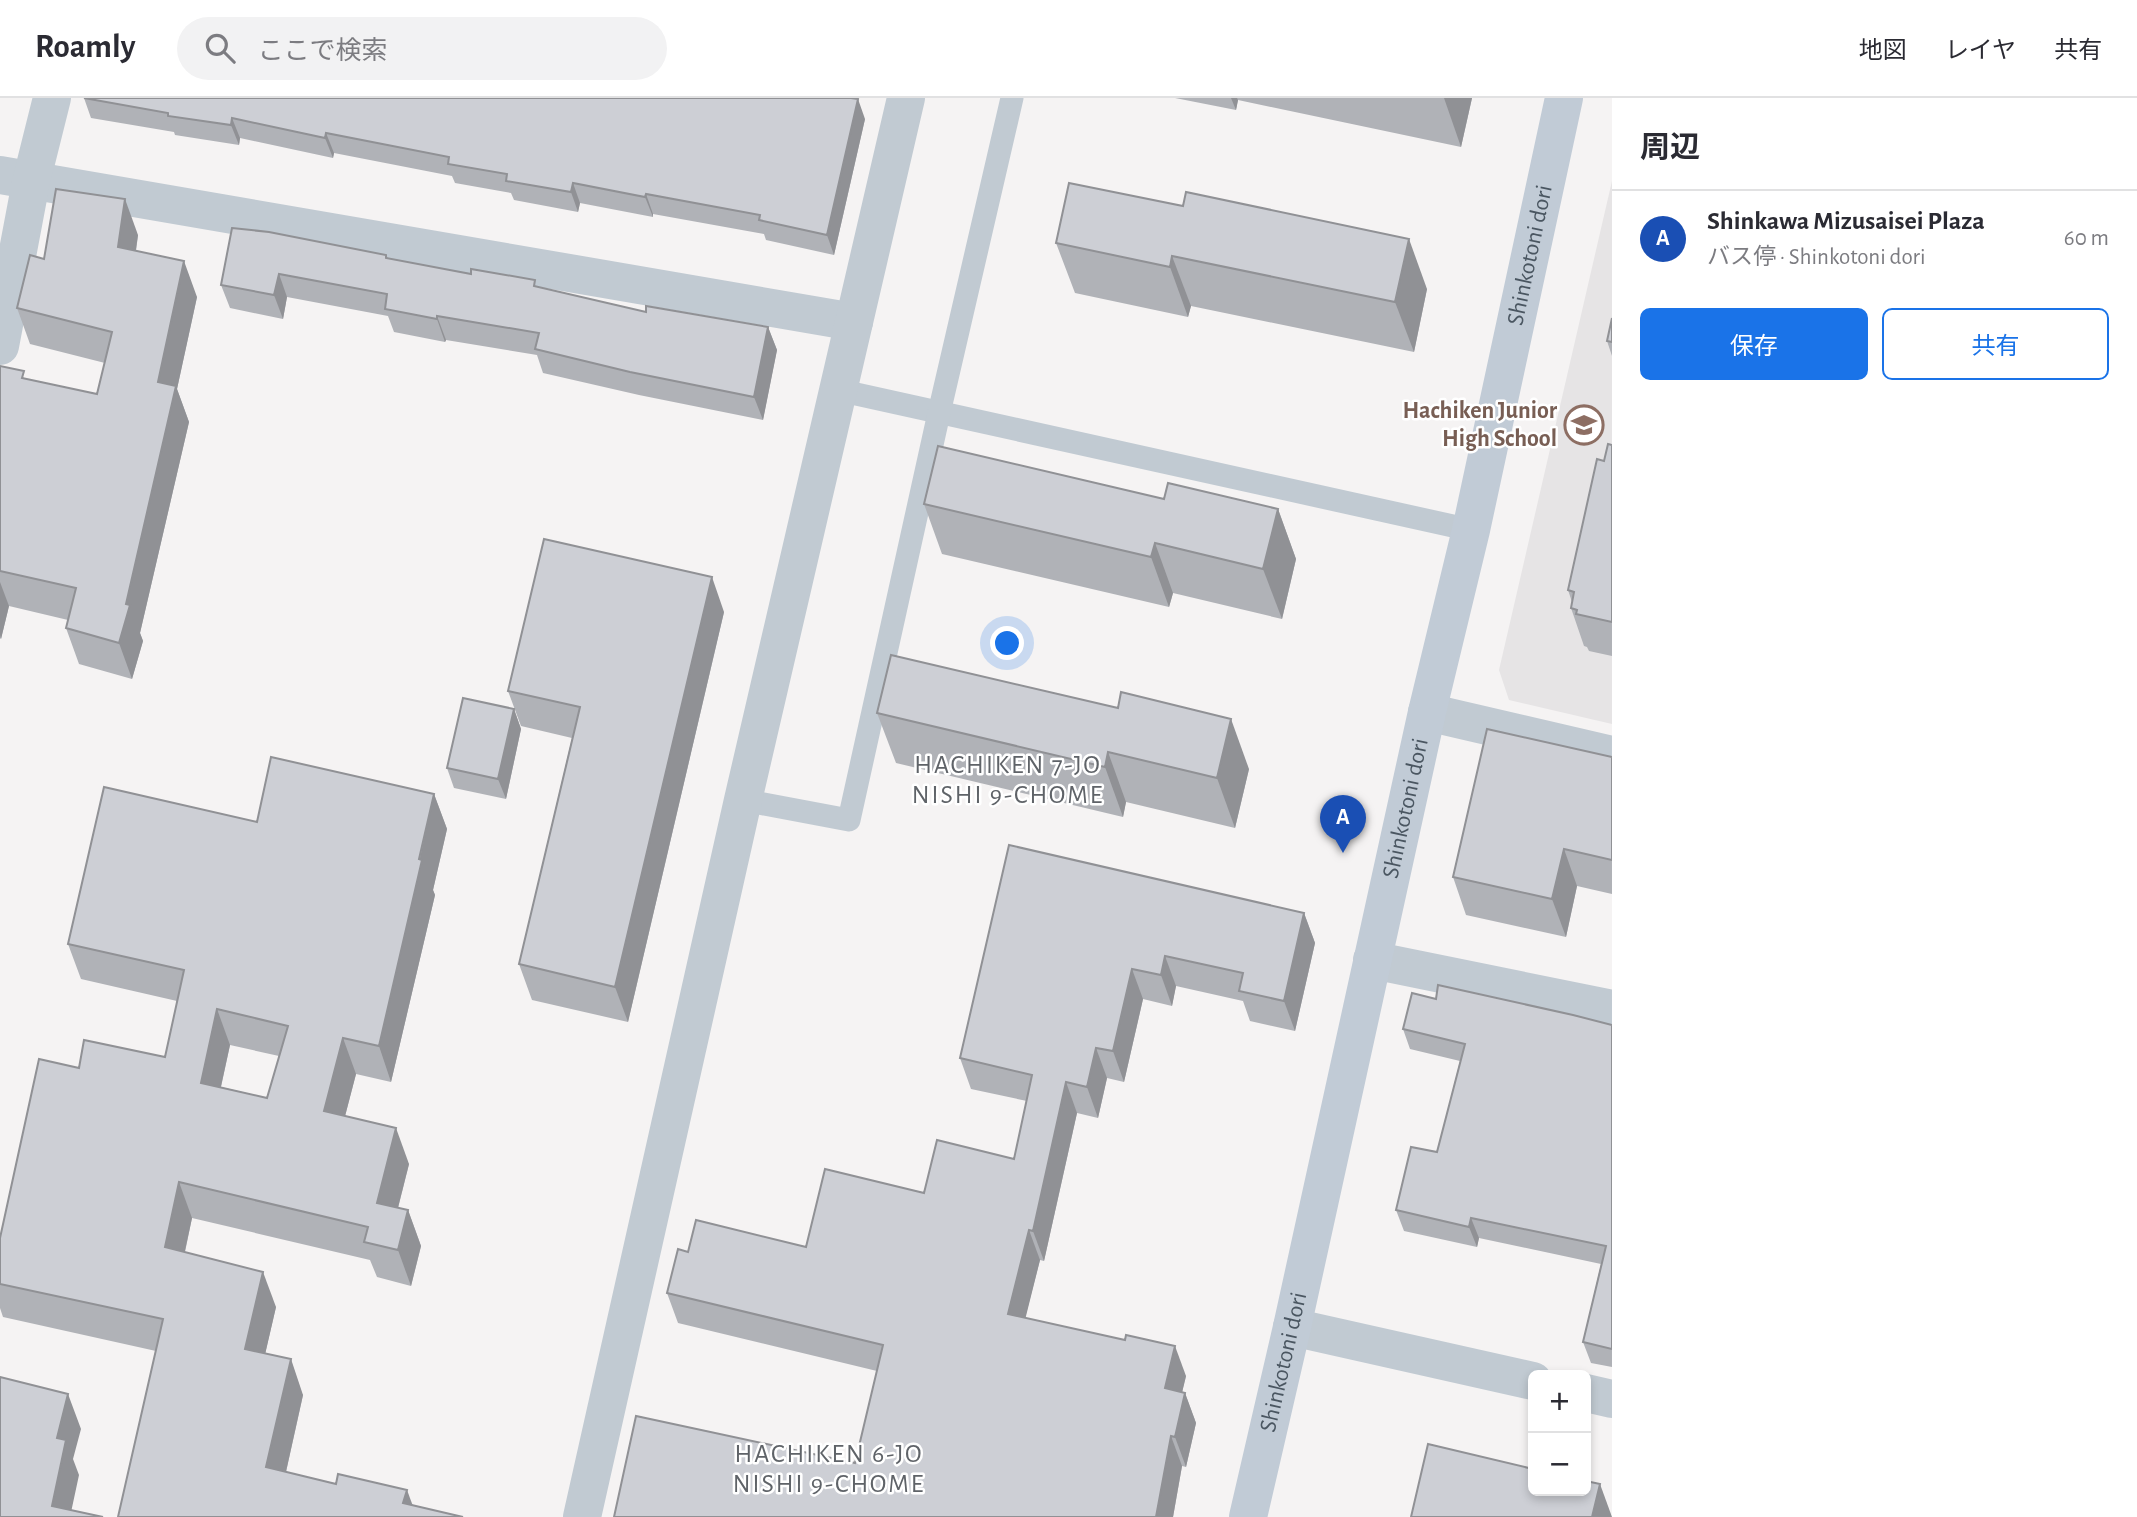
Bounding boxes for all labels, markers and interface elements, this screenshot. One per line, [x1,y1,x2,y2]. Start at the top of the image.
search box [177,17,667,80]
icon: search [201,29,239,67]
text: Roamly [35,31,135,64]
text: ここで検索 [257,38,387,64]
text: 地図 [1859,39,1907,63]
text: レイヤ [1945,39,2016,63]
text: 共有 [2054,39,2102,63]
text: 周辺 [1640,133,1700,163]
street label: Shinkotoni dori [1503,183,1557,328]
text: Shinkawa Mizusaisei Plaza [1707,208,1985,234]
text: A [1656,227,1670,250]
text: 60 m [2064,227,2109,250]
text: バス停 · Shinkotoni dori [1707,246,1926,269]
button: 保存 [1640,308,1868,380]
button: 共有 [1882,308,2109,380]
place label: Hachiken Junior High School [1403,399,1558,451]
school or university icon: Hachiken Junior High School [1563,404,1605,446]
your location [990,626,1024,660]
street label: Shinkotoni dori [1379,736,1433,881]
district label: HACHIKEN 7-JO NISHI 9-CHOME [912,752,1104,808]
pin: A [1320,795,1366,853]
street label: Shinkotoni dori [1256,1290,1311,1434]
map controls [1528,1370,1591,1496]
button: + [1528,1370,1591,1433]
button: − [1528,1433,1591,1496]
district label: HACHIKEN 6-JO NISHI 9-CHOME [733,1441,925,1497]

